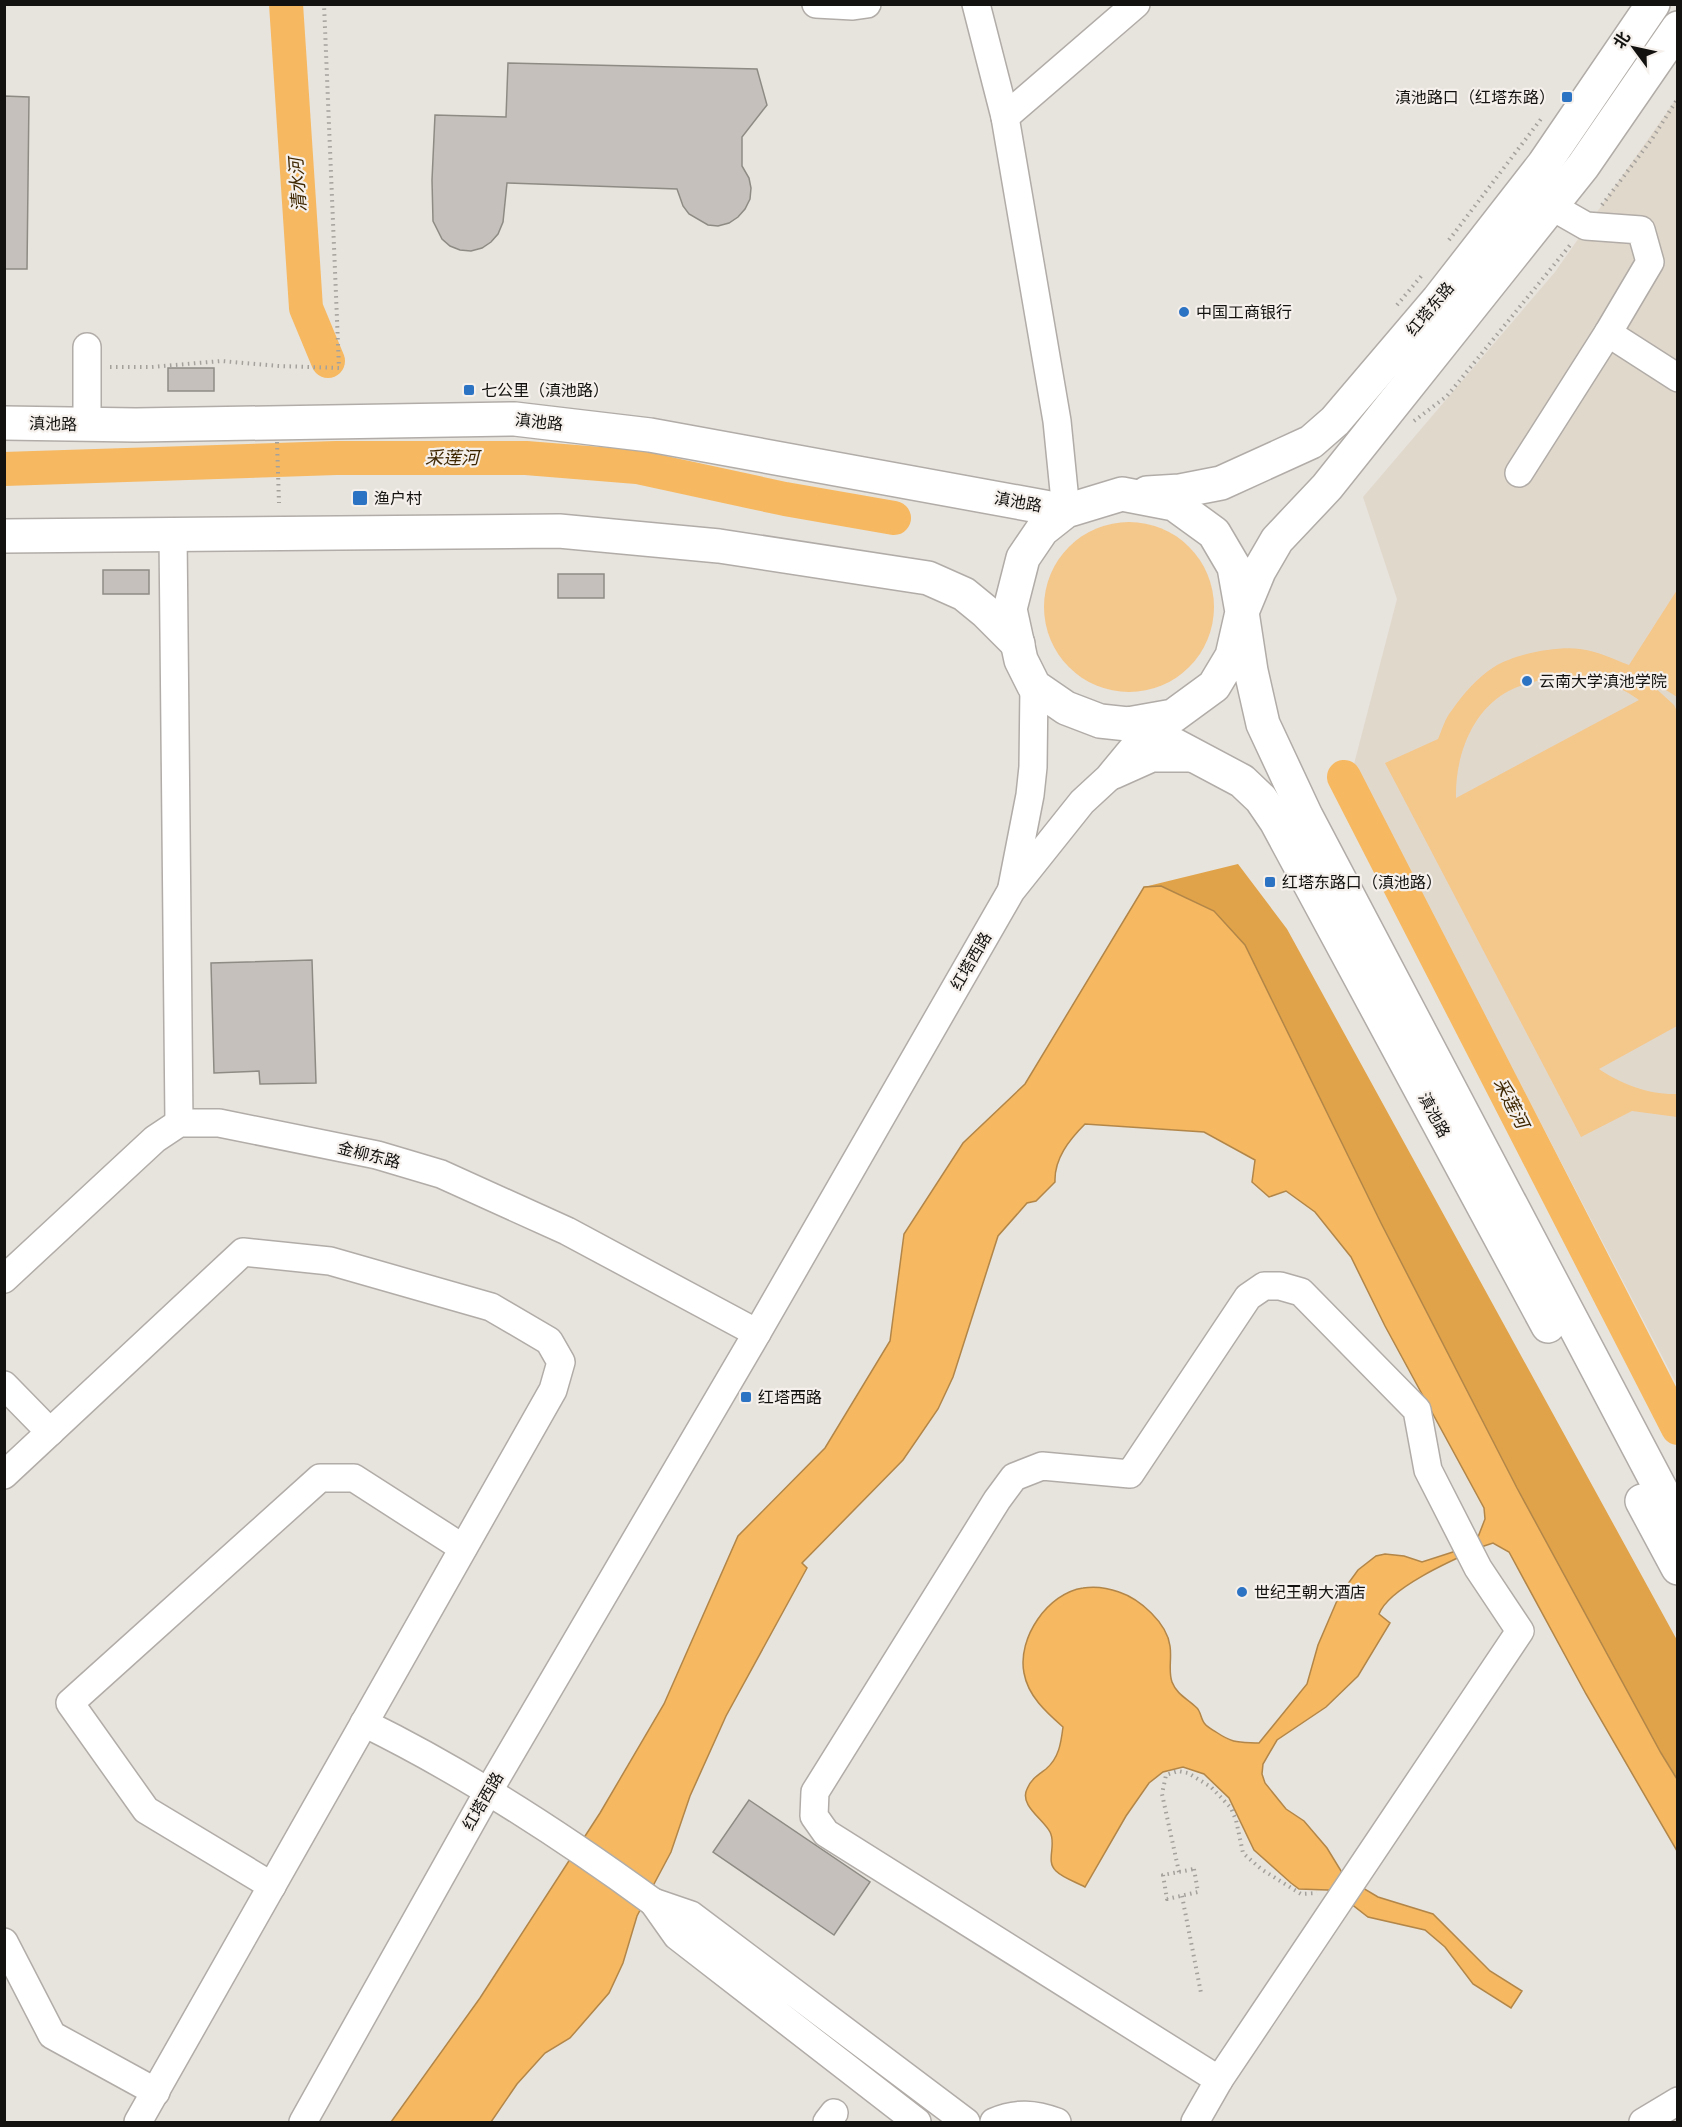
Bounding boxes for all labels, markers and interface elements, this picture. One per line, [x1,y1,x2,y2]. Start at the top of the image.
north arrow [1604,18,1664,78]
text: 北 [1610,28,1634,52]
place label: 滇池路口（红塔东路） [1395,88,1555,107]
marker: 滇池路口（红塔东路） [1560,90,1574,104]
water label: 清水河 [285,154,311,213]
street label: 红塔东路 [1402,278,1458,340]
place label: 中国工商银行 [1196,303,1292,322]
marker: 中国工商银行 [1177,305,1191,319]
place label: 七公里（滇池路） [481,381,609,400]
marker: 七公里（滇池路） [462,383,476,397]
street label: 滇池路 [514,410,564,434]
street label: 滇池路 [29,414,77,434]
water label: 采莲河 [425,447,482,469]
street label: 滇池路 [993,488,1043,516]
marker: 渔户村 [351,489,369,507]
place label: 渔户村 [374,489,422,508]
place label: 云南大学滇池学院 [1539,672,1667,691]
marker: 云南大学滇池学院 [1520,674,1534,688]
place label: 红塔东路口（滇池路） [1282,873,1442,892]
marker: 红塔东路口（滇池路） [1263,875,1277,889]
street label: 红塔西路 [947,929,995,993]
water label: 采莲河 [1489,1074,1534,1135]
street label: 滇池路 [1414,1089,1454,1141]
street label: 金柳东路 [336,1138,402,1172]
place label: 红塔西路 [758,1388,822,1407]
marker: 红塔西路 [739,1390,753,1404]
place label: 世纪王朝大酒店 [1254,1583,1366,1602]
marker: 世纪王朝大酒店 [1235,1585,1249,1599]
street label: 红塔西路 [459,1769,507,1833]

